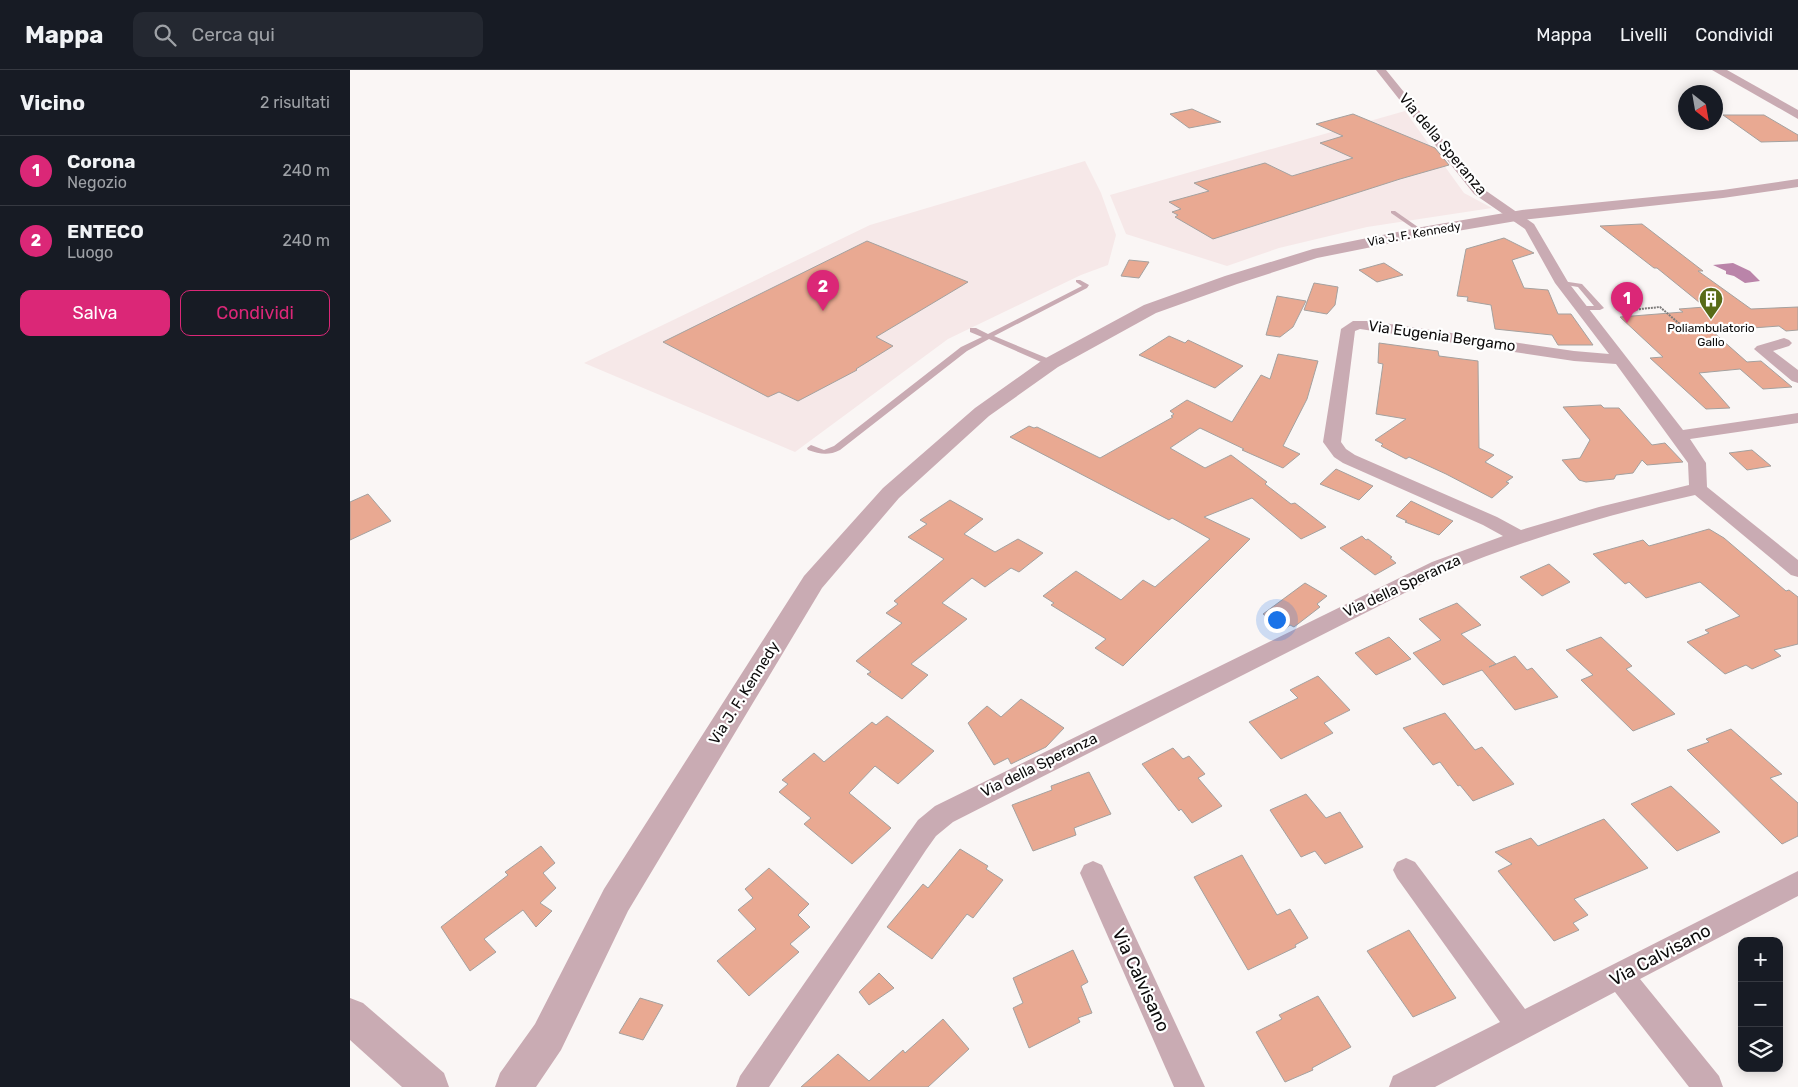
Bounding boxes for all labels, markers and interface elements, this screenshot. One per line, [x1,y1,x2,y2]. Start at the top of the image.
search box [133,12,483,57]
text: Mappa [25,21,103,49]
icon: search [151,21,179,49]
text: Cerca qui [191,23,275,46]
text: Mappa [1536,24,1592,46]
text: Livelli [1620,24,1667,46]
text: Condividi [1695,24,1773,46]
north arrow [1678,85,1723,130]
street label: Via della Speranza [1395,89,1491,199]
text: Vicino [20,90,85,115]
text: 2 risultati [260,93,330,112]
text: Corona [67,150,136,173]
text: 1 [32,161,40,180]
text: 240 m [283,161,330,180]
text: Negozio [67,173,127,192]
street label: Via J. F. Kennedy [1366,219,1462,249]
text: ENTECO [67,220,144,243]
text: 2 [31,231,41,250]
text: 240 m [283,231,330,250]
text: Luogo [67,243,113,262]
pin: 2 [807,270,839,311]
pin: 1 [1611,282,1643,323]
building icon: Poliambulatorio Gallo [1698,286,1724,320]
button: Salva [20,290,170,336]
button: Condividi [180,290,330,336]
street label: Via Eugenia Bergamo [1367,317,1517,355]
place label: Poliambulatorio Gallo [1667,321,1755,349]
street label: Via della Speranza [1340,551,1464,621]
your location [1264,607,1290,633]
street label: Via J. F. Kennedy [705,638,783,748]
street label: Via della Speranza [978,729,1100,801]
street label: Via Calvisano [1606,919,1714,991]
street label: Via Calvisano [1107,925,1175,1035]
map controls [1738,937,1783,1072]
button: + [1738,937,1783,982]
button: − [1738,982,1783,1027]
button: layers [1738,1027,1783,1072]

